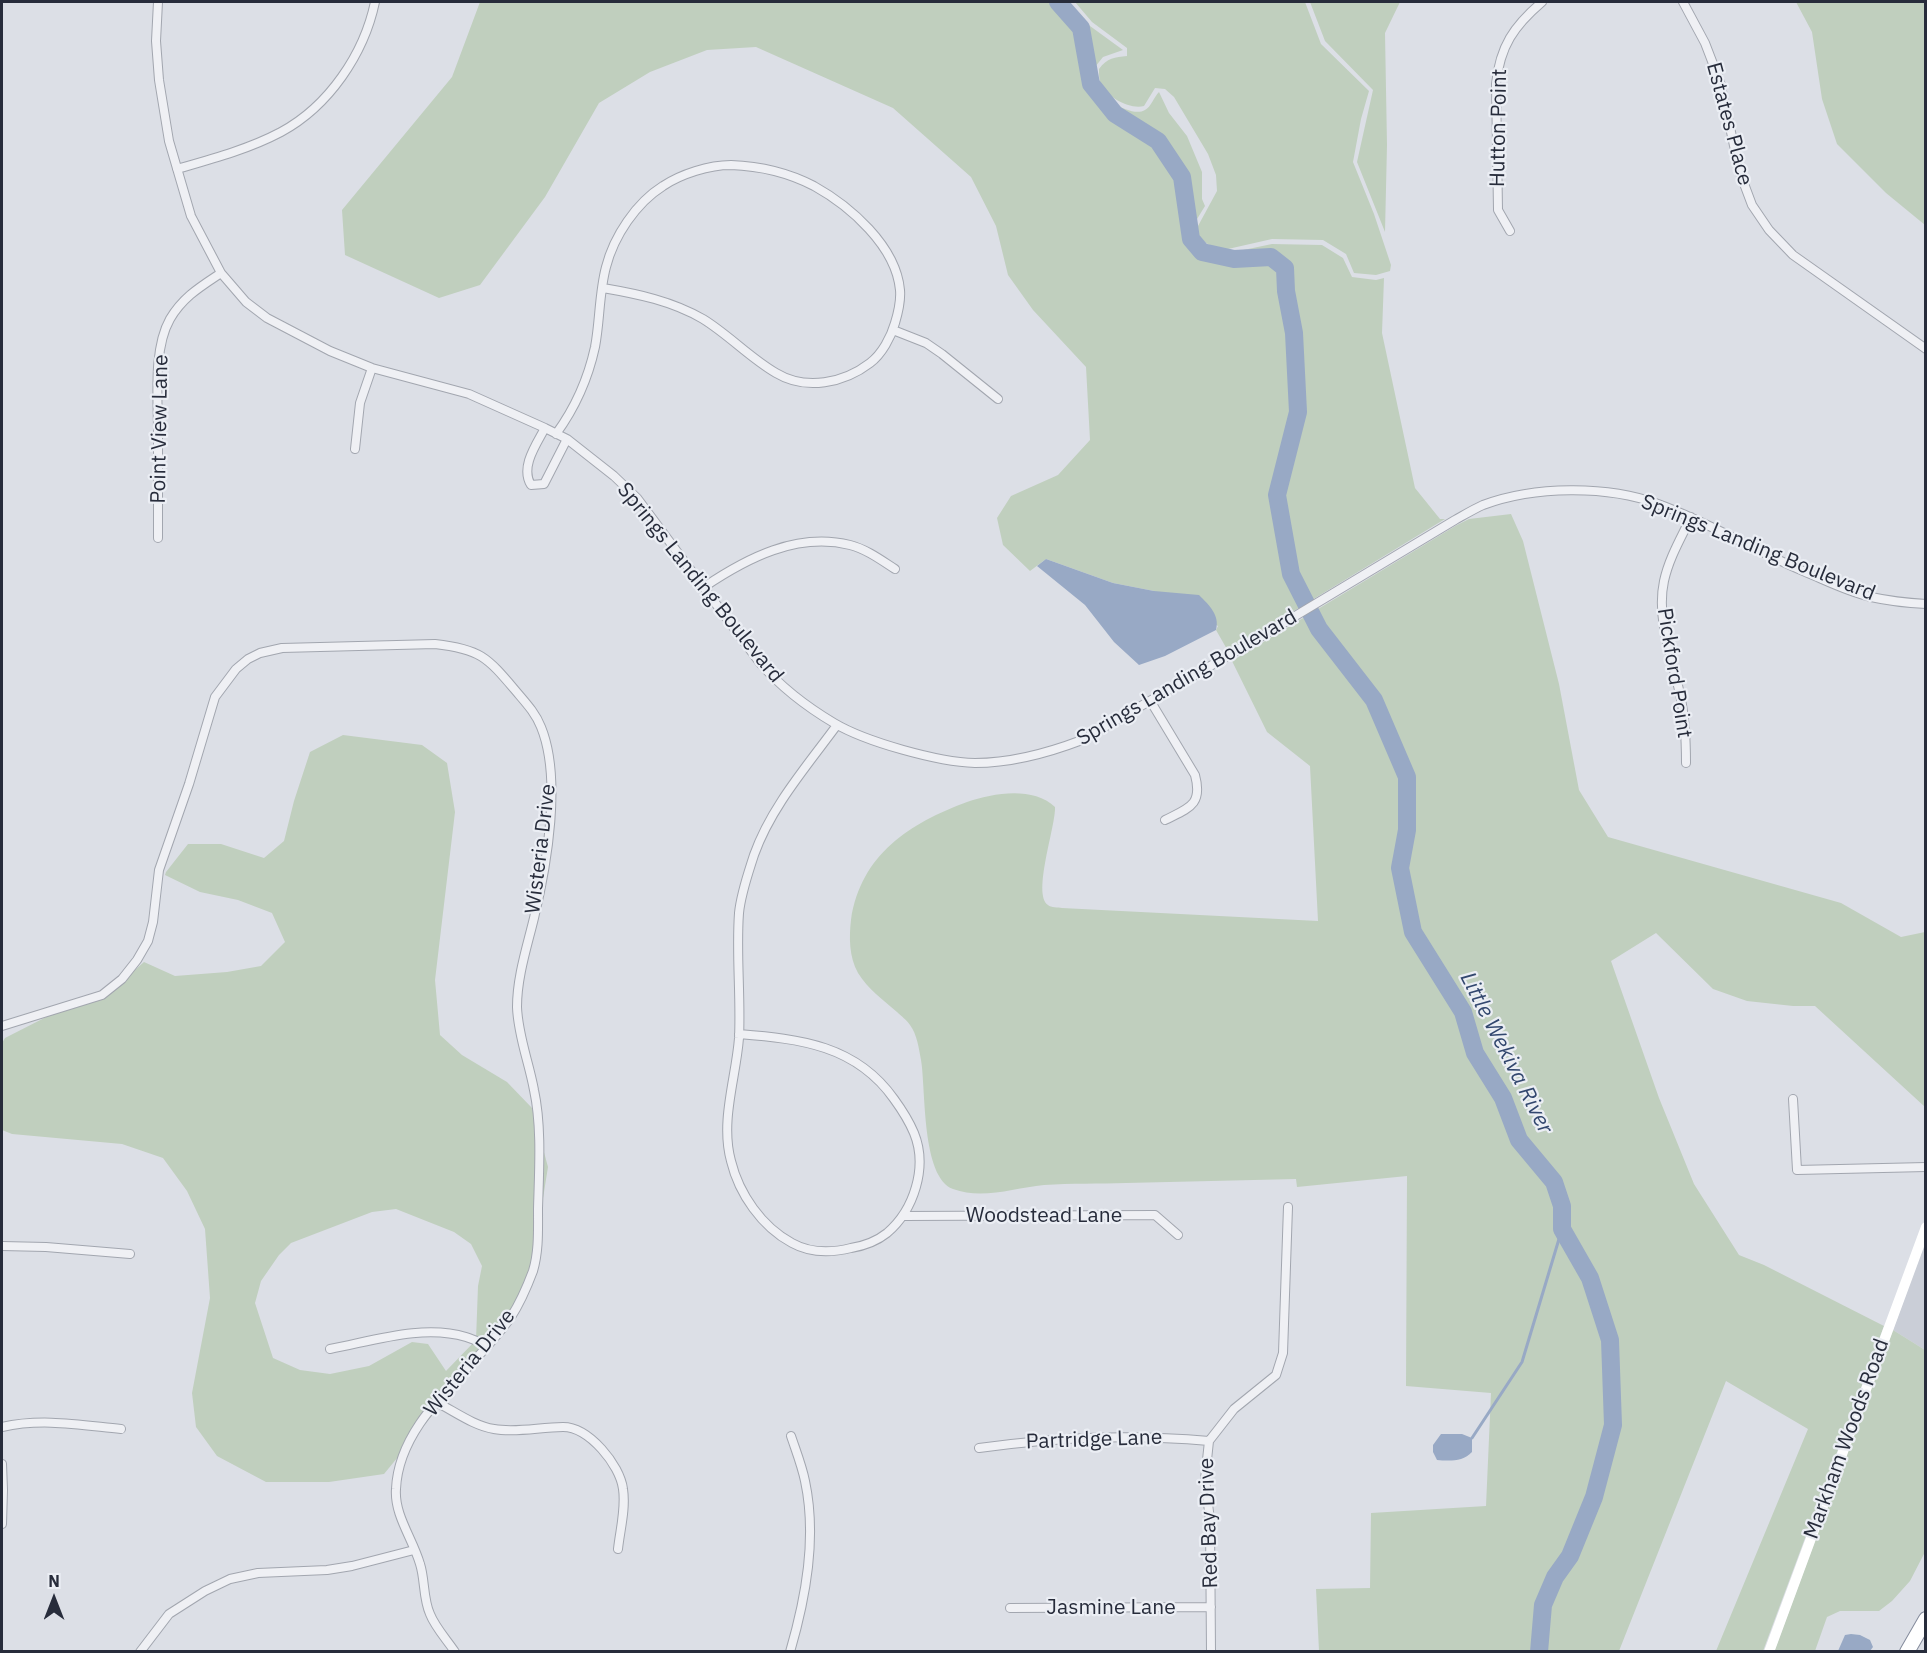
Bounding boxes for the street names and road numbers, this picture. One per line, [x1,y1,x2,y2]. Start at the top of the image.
street label: Estates Place [1700,60,1758,188]
street label: Hutton Point [1485,69,1513,187]
street label: Point View Lane [146,354,174,504]
street label: Springs Landing Boulevard [611,478,789,688]
street label: Springs Landing Boulevard [1637,489,1879,607]
street label: Springs Landing Boulevard [1072,605,1302,751]
street label: Pickford Point [1651,606,1697,740]
street label: Wisteria Drive [521,783,561,915]
street label: Woodstead Lane [966,1203,1122,1229]
street label: Wisteria Drive [419,1304,521,1422]
street label: Markham Woods Road [1799,1336,1895,1542]
street label: Partridge Lane [1025,1425,1163,1455]
street label: Red Bay Drive [1194,1457,1224,1589]
street label: Jasmine Lane [1046,1595,1176,1621]

